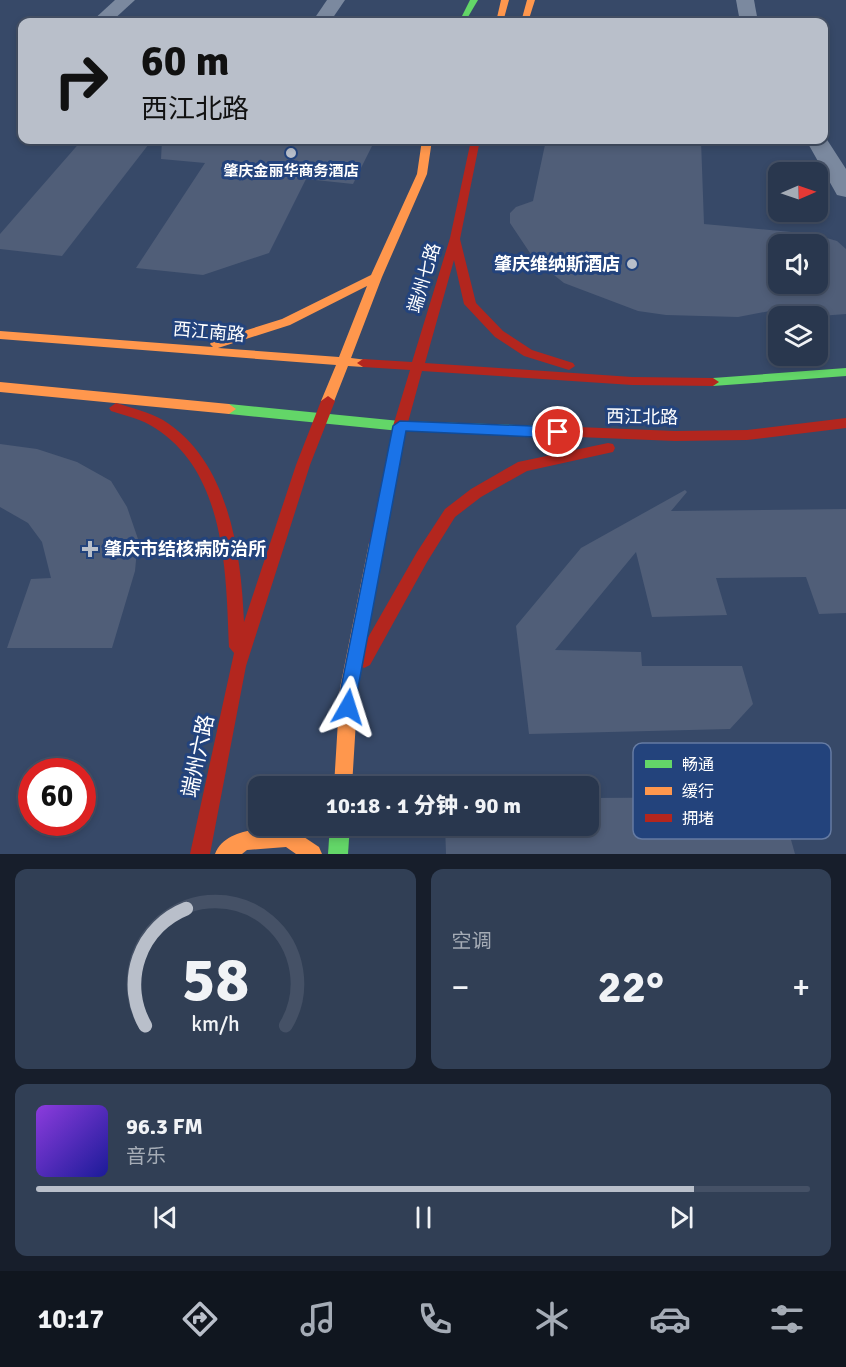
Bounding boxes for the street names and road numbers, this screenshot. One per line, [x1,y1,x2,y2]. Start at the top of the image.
street label: 端州七路 [403,240,445,316]
street label: 西江南路 [172,318,246,346]
street label: 西江北路 [606,405,678,429]
street label: 端州六路 [177,712,219,800]

